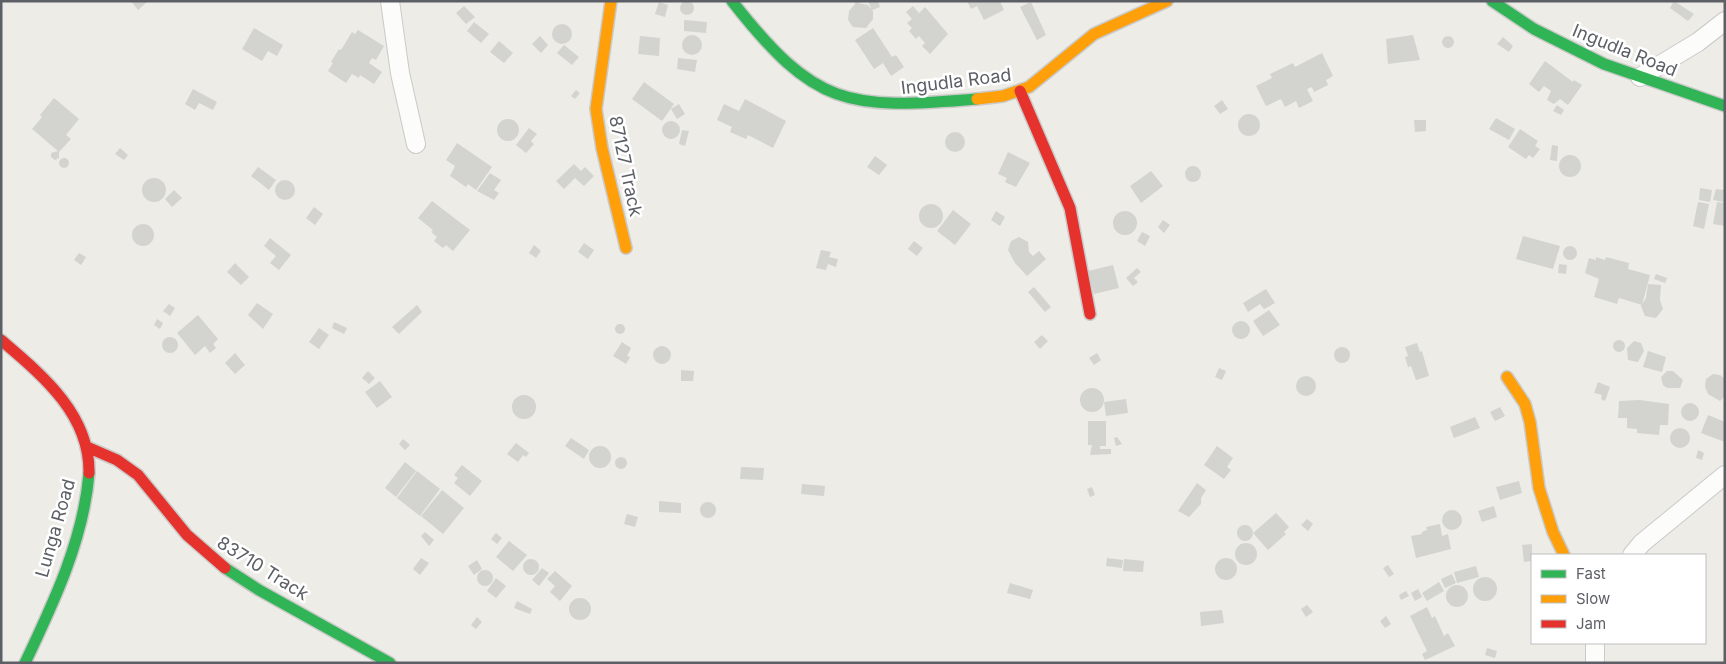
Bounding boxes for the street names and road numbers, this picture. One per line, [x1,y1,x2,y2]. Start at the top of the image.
street label: Ingudla Road [1570,19,1680,81]
street label: Ingudla Road [900,64,1012,98]
street label: 87127 Track [605,114,647,218]
street label: Lunga Road [31,477,79,579]
street label: 83710 Track [213,532,313,604]

